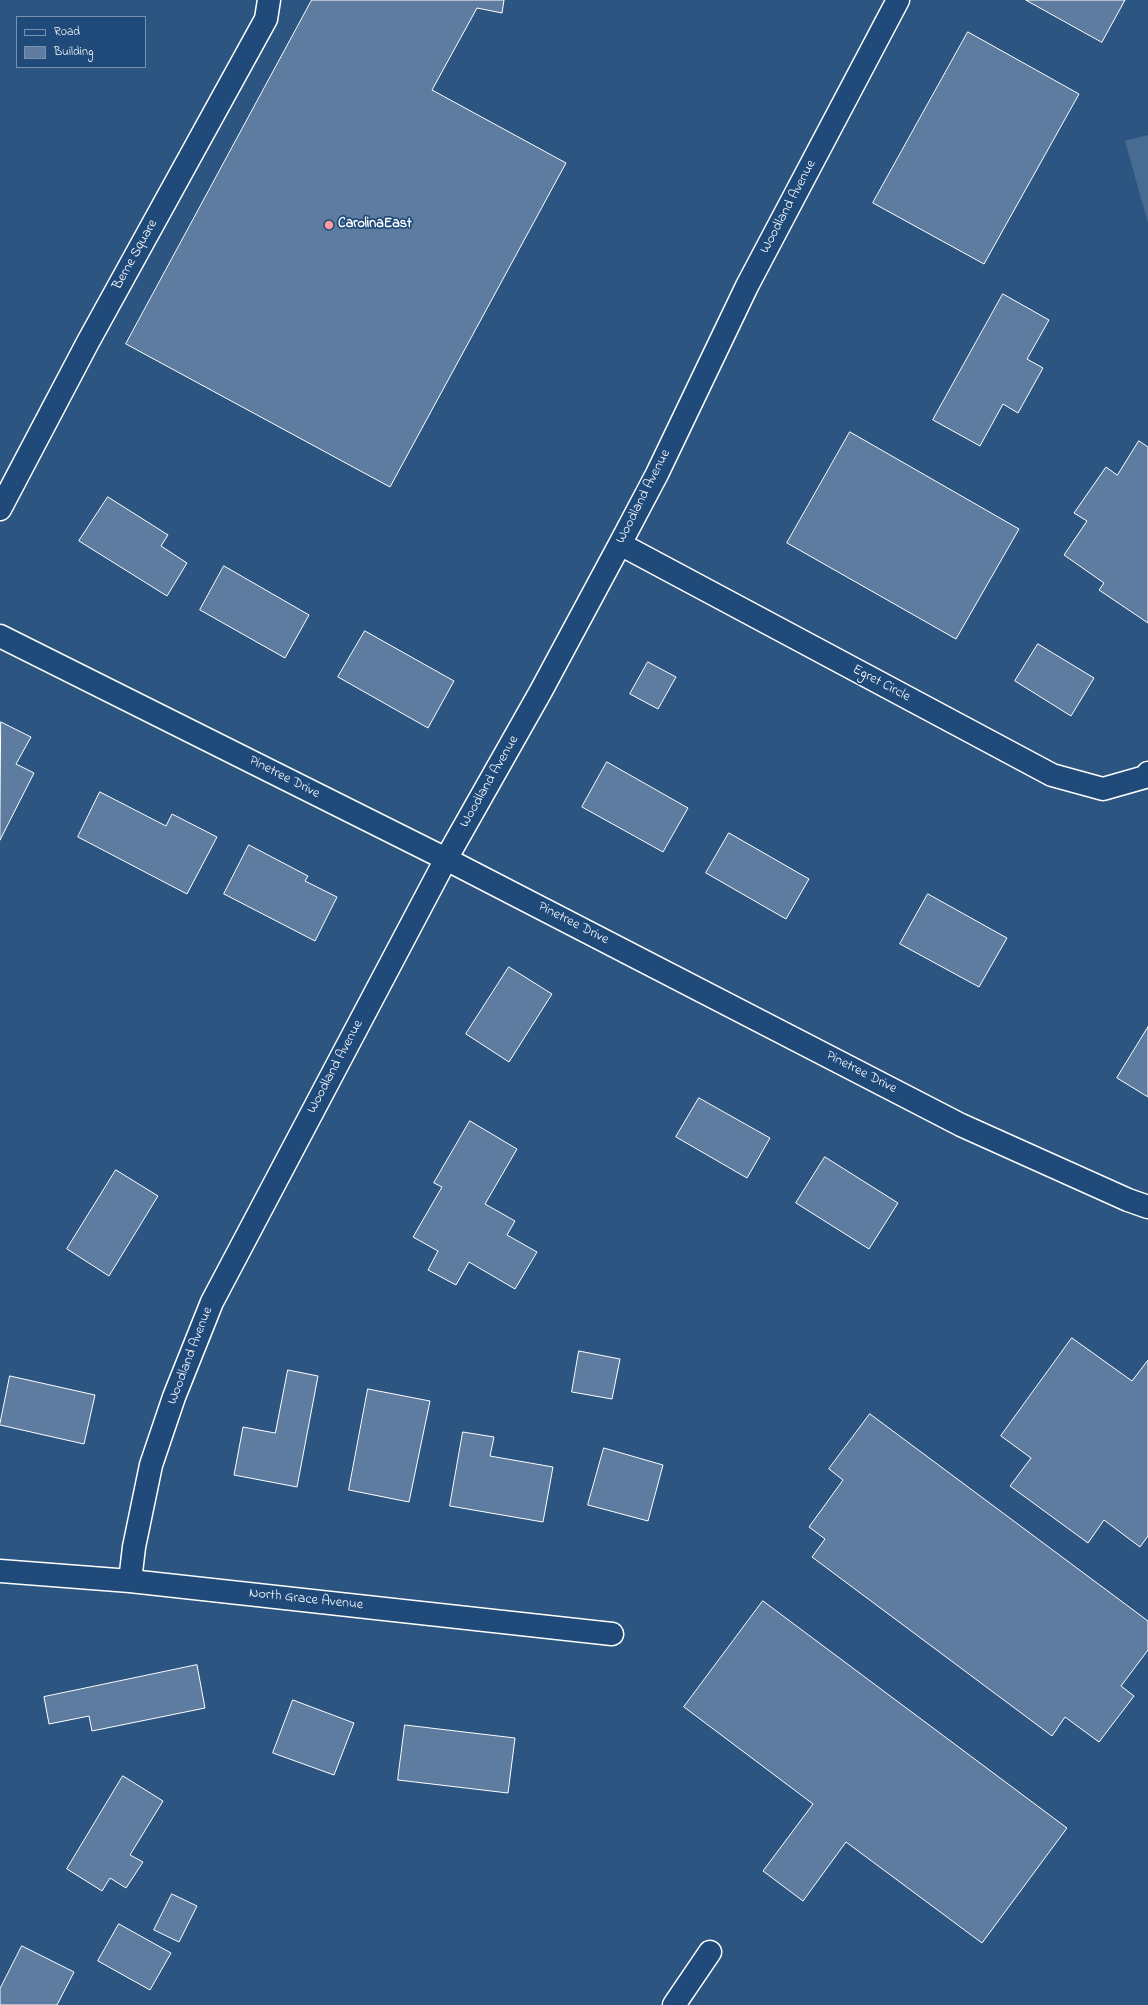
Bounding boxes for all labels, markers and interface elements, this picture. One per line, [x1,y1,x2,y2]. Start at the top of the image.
legend [16,16,146,68]
text: Road [54,23,80,41]
text: Building [54,43,93,61]
street label: Woodland Avenue [757,157,821,257]
street label: Berne Square [110,217,162,293]
place label: CarolinaEast [338,217,412,233]
marker: CarolinaEast [323,219,335,231]
street label: Woodland Avenue [613,447,675,547]
street label: Egret Circle [849,662,913,706]
street label: Woodland Avenue [457,733,523,831]
street label: Pinetree Drive [246,753,322,803]
street label: Pinetree Drive [535,899,611,949]
street label: Woodland Avenue [304,1017,368,1117]
street label: Pinetree Drive [823,1048,899,1098]
street label: Woodland Avenue [165,1305,217,1407]
street label: North Grace Avenue [248,1586,364,1614]

